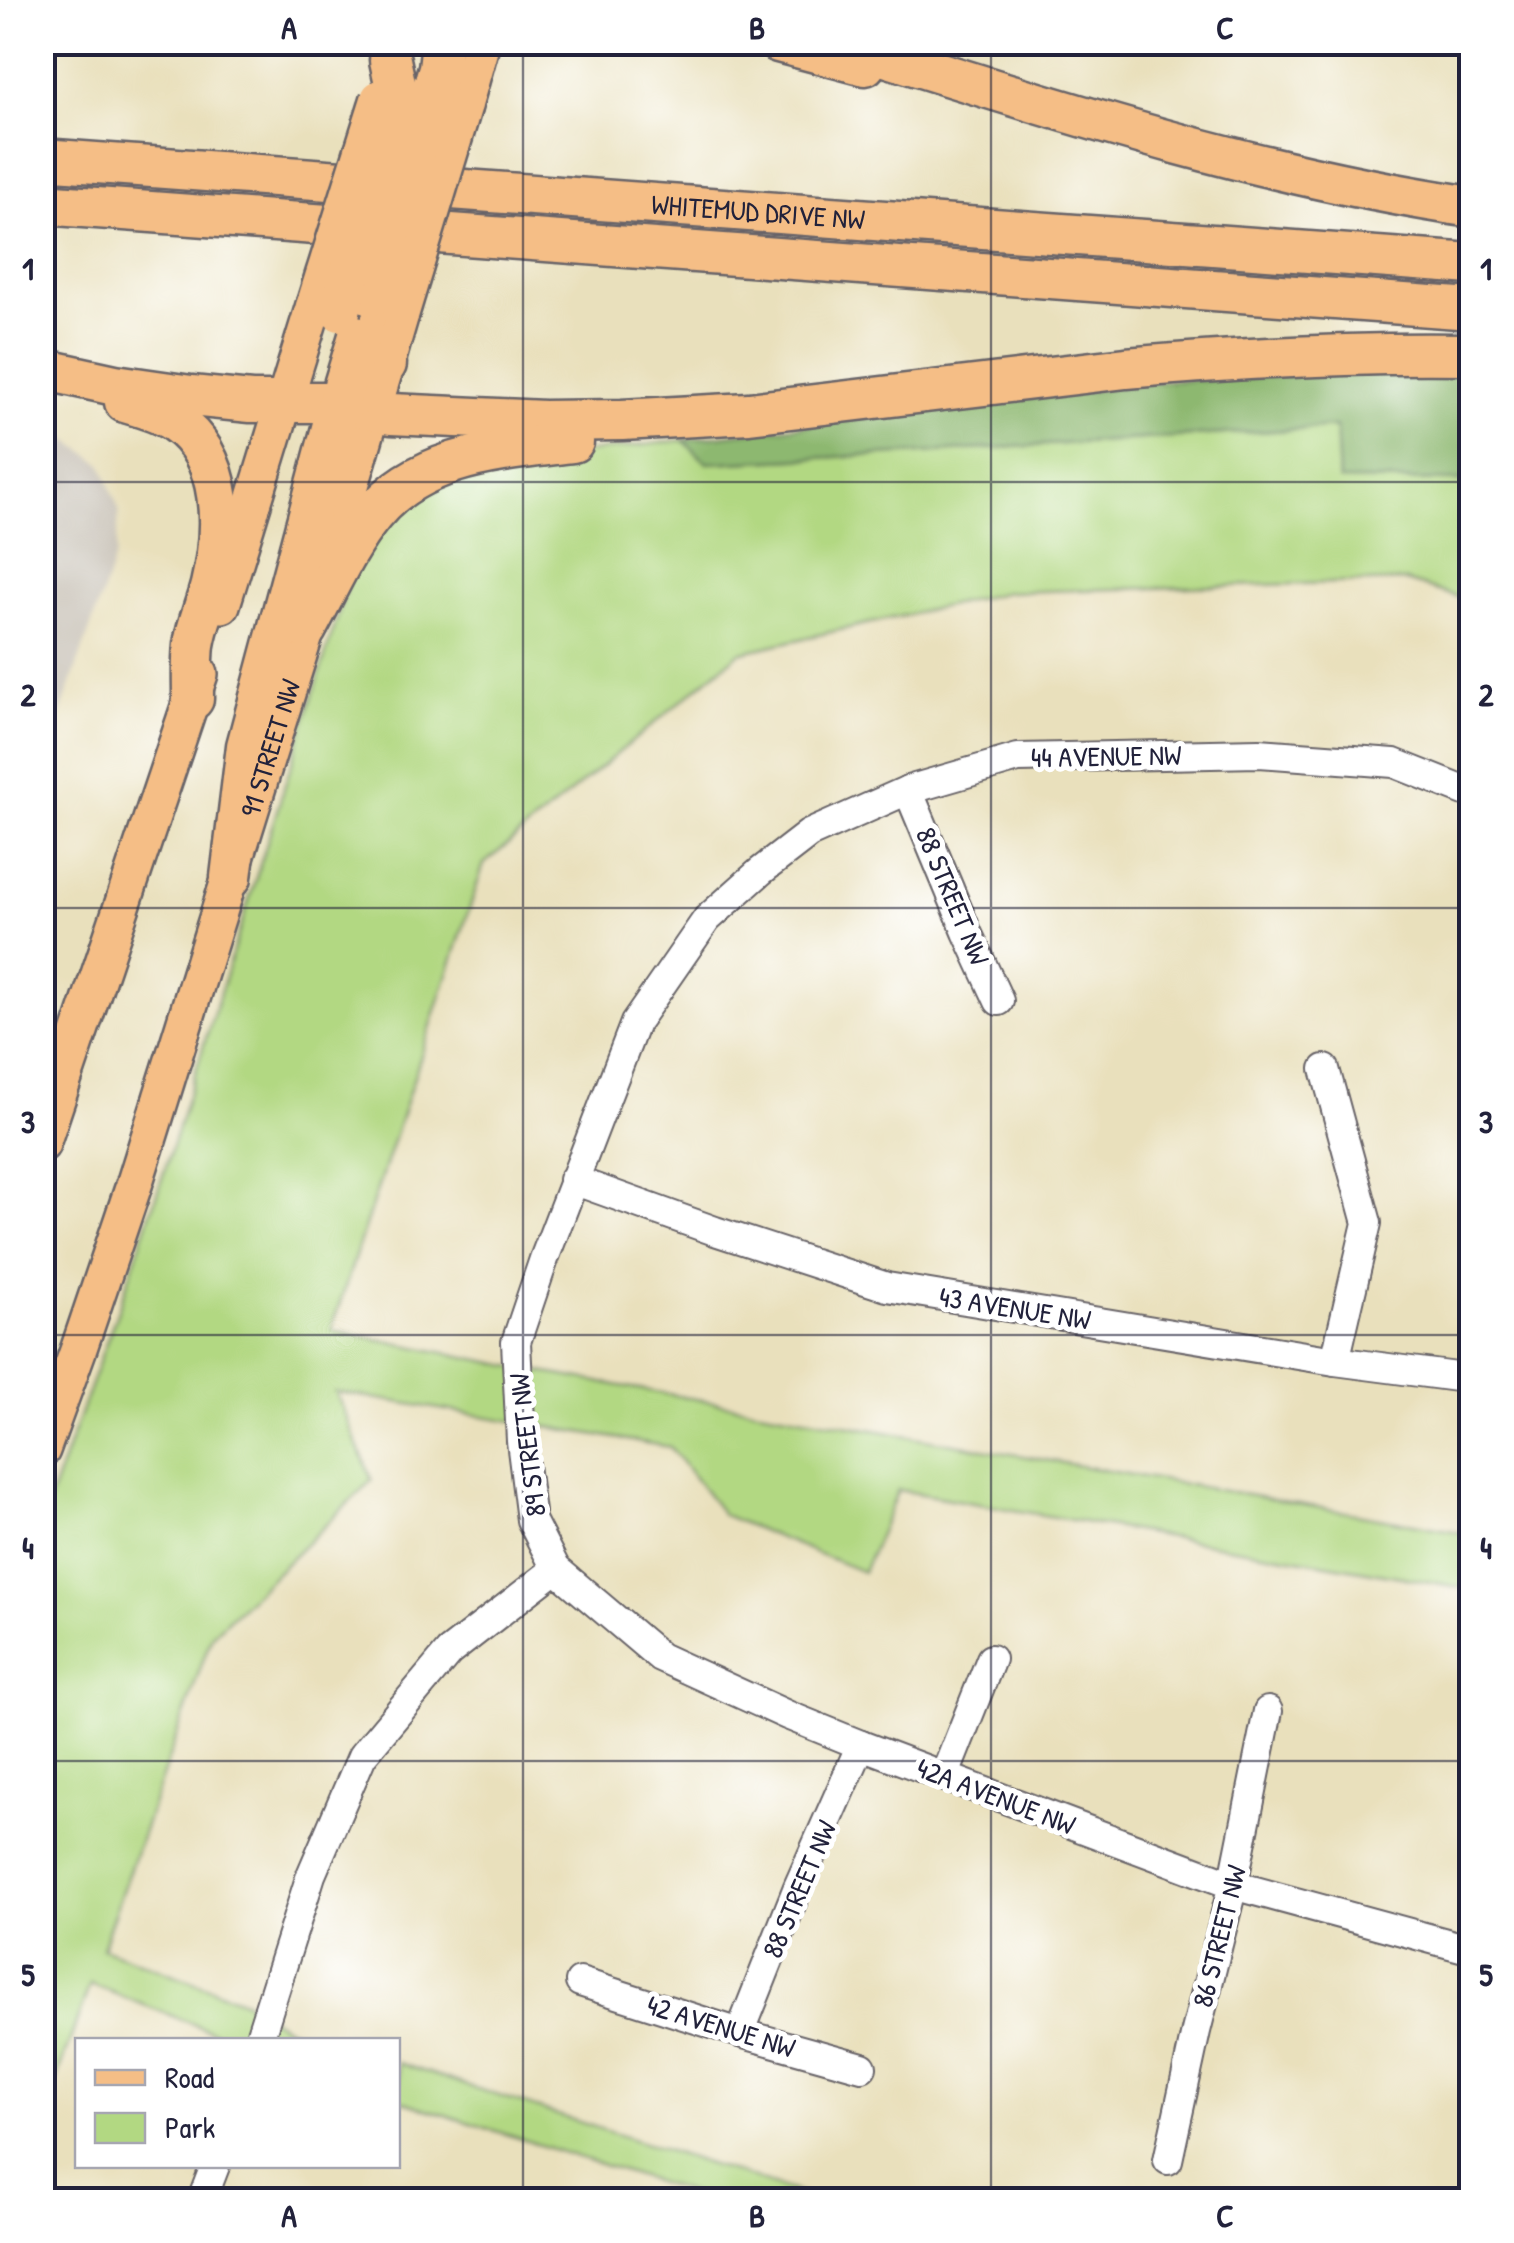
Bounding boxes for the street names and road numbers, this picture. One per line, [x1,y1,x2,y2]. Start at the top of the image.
street label: WHITEMUD DRIVE NW [650,185,866,238]
street label: 91 STREET NW [231,675,309,822]
street label: 44 AVENUE NW [1030,736,1182,776]
street label: 88 STREET NW [907,821,999,971]
street label: 43 AVENUE NW [937,1277,1093,1339]
street label: 89 STREET NW [499,1371,555,1519]
street label: 42A AVENUE NW [911,1748,1081,1844]
street label: 88 STREET NW [753,1814,845,1964]
street label: 86 STREET NW [1183,1861,1255,2011]
street label: 42 AVENUE NW [642,1985,800,2067]

